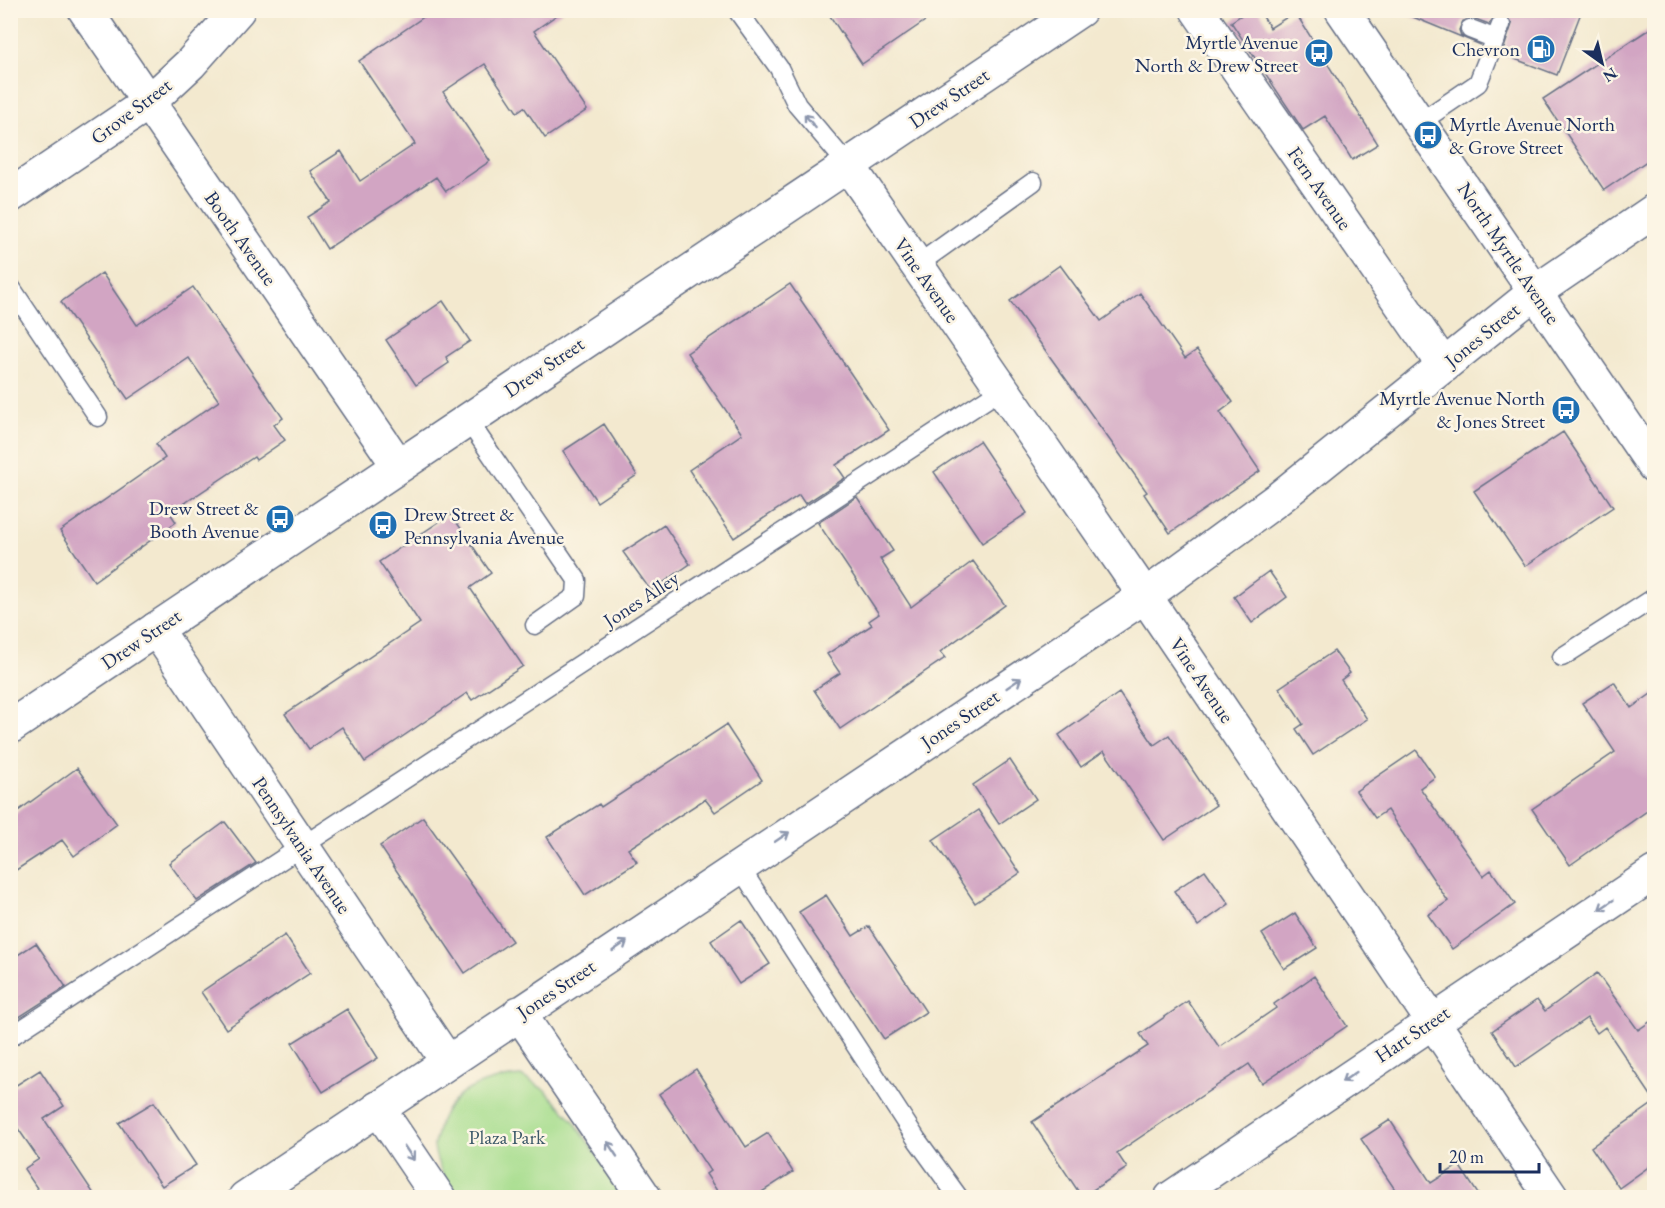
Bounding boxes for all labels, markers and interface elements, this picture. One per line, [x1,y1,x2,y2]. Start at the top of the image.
place label: Myrtle Avenue North & Drew Street [1135,29,1299,78]
fuel station icon: Chevron [1525,33,1557,65]
north arrow [1572,33,1632,93]
place label: Chevron [1452,36,1520,62]
bus stop icon: Myrtle Avenue North & Drew Street [1303,37,1335,69]
street label: Drew Street [904,61,995,134]
text: N [1599,63,1621,87]
street label: Grove Street [85,72,177,150]
place label: Myrtle Avenue North & Grove Street [1449,111,1615,160]
one-way arrow [803,113,816,129]
bus stop icon: Myrtle Avenue North & Grove Street [1412,119,1444,151]
street label: Fern Avenue [1282,141,1358,235]
street label: North Myrtle Avenue [1452,177,1566,329]
street label: Booth Avenue [199,186,283,290]
street label: Vine Avenue [888,233,966,328]
street label: Jones Street [1437,296,1525,375]
street label: Drew Street [499,330,590,403]
place label: Myrtle Avenue North & Jones Street [1379,385,1546,434]
bus stop icon: Myrtle Avenue North & Jones Street [1550,394,1582,426]
place label: Drew Street & Booth Avenue [149,495,259,544]
place label: Drew Street & Pennsylvania Avenue [404,501,564,550]
bus stop icon: Drew Street & Booth Avenue [264,503,296,535]
bus stop icon: Drew Street & Pennsylvania Avenue [367,509,399,541]
street label: Jones Alley [596,565,684,634]
street label: Drew Street [96,602,187,675]
street label: Vine Avenue [1164,632,1240,728]
one-way arrow [1006,677,1022,689]
street label: Jones Street [914,683,1005,756]
street label: Pennsylvania Avenue [246,771,358,919]
one-way arrow [774,831,791,844]
one-way arrow [1598,899,1615,911]
one-way arrow [611,940,628,952]
street label: Jones Street [510,953,601,1026]
street label: Hart Street [1369,999,1455,1069]
one-way arrow [1341,1071,1357,1083]
park label: Plaza Park [468,1124,546,1150]
scale bar [1440,1136,1539,1174]
one-way arrow [606,1142,618,1158]
one-way arrow [402,1144,415,1161]
text: 20 m [1449,1145,1484,1168]

